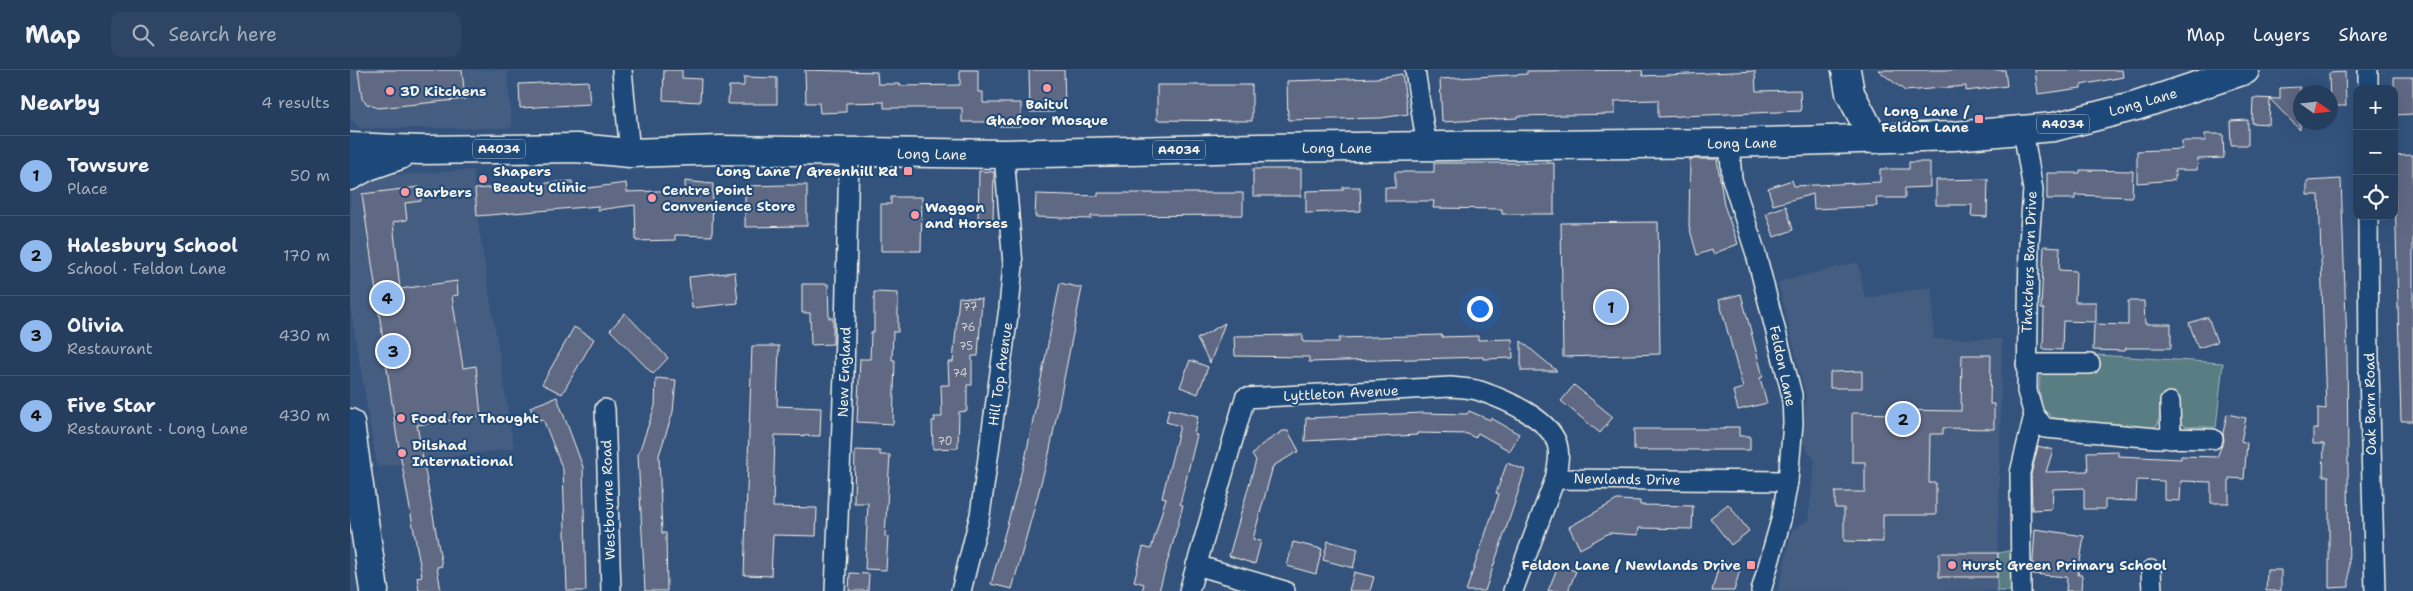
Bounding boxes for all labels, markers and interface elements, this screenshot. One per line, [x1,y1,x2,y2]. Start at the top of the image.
search box [111,12,461,57]
text: Map [25,19,81,51]
icon: search [129,21,157,49]
text: Search here [169,22,277,47]
text: Map [2187,23,2225,47]
text: Layers [2253,23,2310,47]
text: Share [2338,23,2388,47]
place label: 3D Kitchens [400,82,486,100]
marker: Baitul Ghafoor Mosque [1041,82,1053,94]
street label: Long Lane [2107,84,2179,120]
marker: 3D Kitchens [384,85,396,97]
north arrow [2293,85,2338,130]
map controls [2353,85,2398,220]
button: + [2353,85,2398,130]
text: Nearby [20,89,100,117]
text: 4 results [261,92,330,113]
place label: Baitul Ghafoor Mosque [986,95,1108,129]
place label: Long Lane / Feldon Lane [1881,102,1970,136]
marker: Long Lane / Feldon Lane [1973,113,1985,125]
road number: A4034 [2037,114,2089,134]
button: − [2353,130,2398,175]
street label: Long Lane [1707,133,1777,153]
street label: Long Lane [1302,139,1372,157]
road number: A4034 [473,140,525,158]
road number: A4034 [1153,140,1205,160]
street label: Long Lane [897,144,967,164]
text: Towsure [67,153,149,178]
place label: Shapers Beauty Clinic [493,162,586,196]
place label: Long Lane / Greenhill Rd [716,162,898,180]
text: 1 [32,165,40,186]
text: 50 m [290,165,330,186]
marker: Long Lane / Greenhill Rd [902,165,914,177]
marker: Shapers Beauty Clinic [477,173,489,185]
button: locate [2353,175,2398,220]
text: Place [67,178,108,199]
place label: Centre Point Convenience Store [662,181,796,215]
place label: Barbers [415,183,472,201]
marker: Barbers [399,186,411,198]
street label: Thatchers Barn Drive [2018,191,2040,333]
marker: Centre Point Convenience Store [646,192,658,204]
place label: Waggon and Horses [925,198,1008,232]
marker: Waggon and Horses [909,209,921,221]
text: Halesbury School [67,233,238,258]
text: 2 [30,245,42,266]
text: 170 m [283,245,330,266]
text: School · Feldon Lane [67,258,227,279]
pin: 4 [371,279,403,317]
pin: 1 [1595,288,1627,326]
your location [1467,296,1493,322]
house number: 77 [963,300,978,315]
text: Olivia [67,313,124,338]
house number: 76 [961,320,975,335]
street label: Hill Top Avenue [984,321,1016,427]
street label: Feldon Lane [1766,324,1800,408]
text: 3 [30,325,42,346]
text: 430 m [279,325,330,346]
street label: New England [833,326,855,418]
pin: 3 [377,332,409,370]
text: Restaurant [67,338,153,359]
house number: 75 [959,339,973,354]
street label: Oak Barn Road [2360,352,2380,456]
house number: 74 [953,366,968,381]
street label: Lyttleton Avenue [1283,381,1399,405]
text: Five Star [67,393,156,418]
pin: 2 [1887,400,1919,438]
text: 4 [30,405,42,426]
text: 430 m [279,405,330,426]
place label: Food for Thought [411,409,539,427]
marker: Food for Thought [395,412,407,424]
text: Restaurant · Long Lane [67,418,248,439]
house number: 70 [937,434,953,449]
place label: Dilshad International [412,436,513,470]
street label: Westbourne Road [597,439,619,561]
marker: Dilshad International [396,447,408,459]
street label: Newlands Drive [1573,469,1681,489]
place label: Feldon Lane / Newlands Drive [1522,556,1741,574]
place label: Hurst Green Primary School [1962,556,2167,574]
marker: Feldon Lane / Newlands Drive [1745,559,1757,571]
marker: Hurst Green Primary School [1946,559,1958,571]

